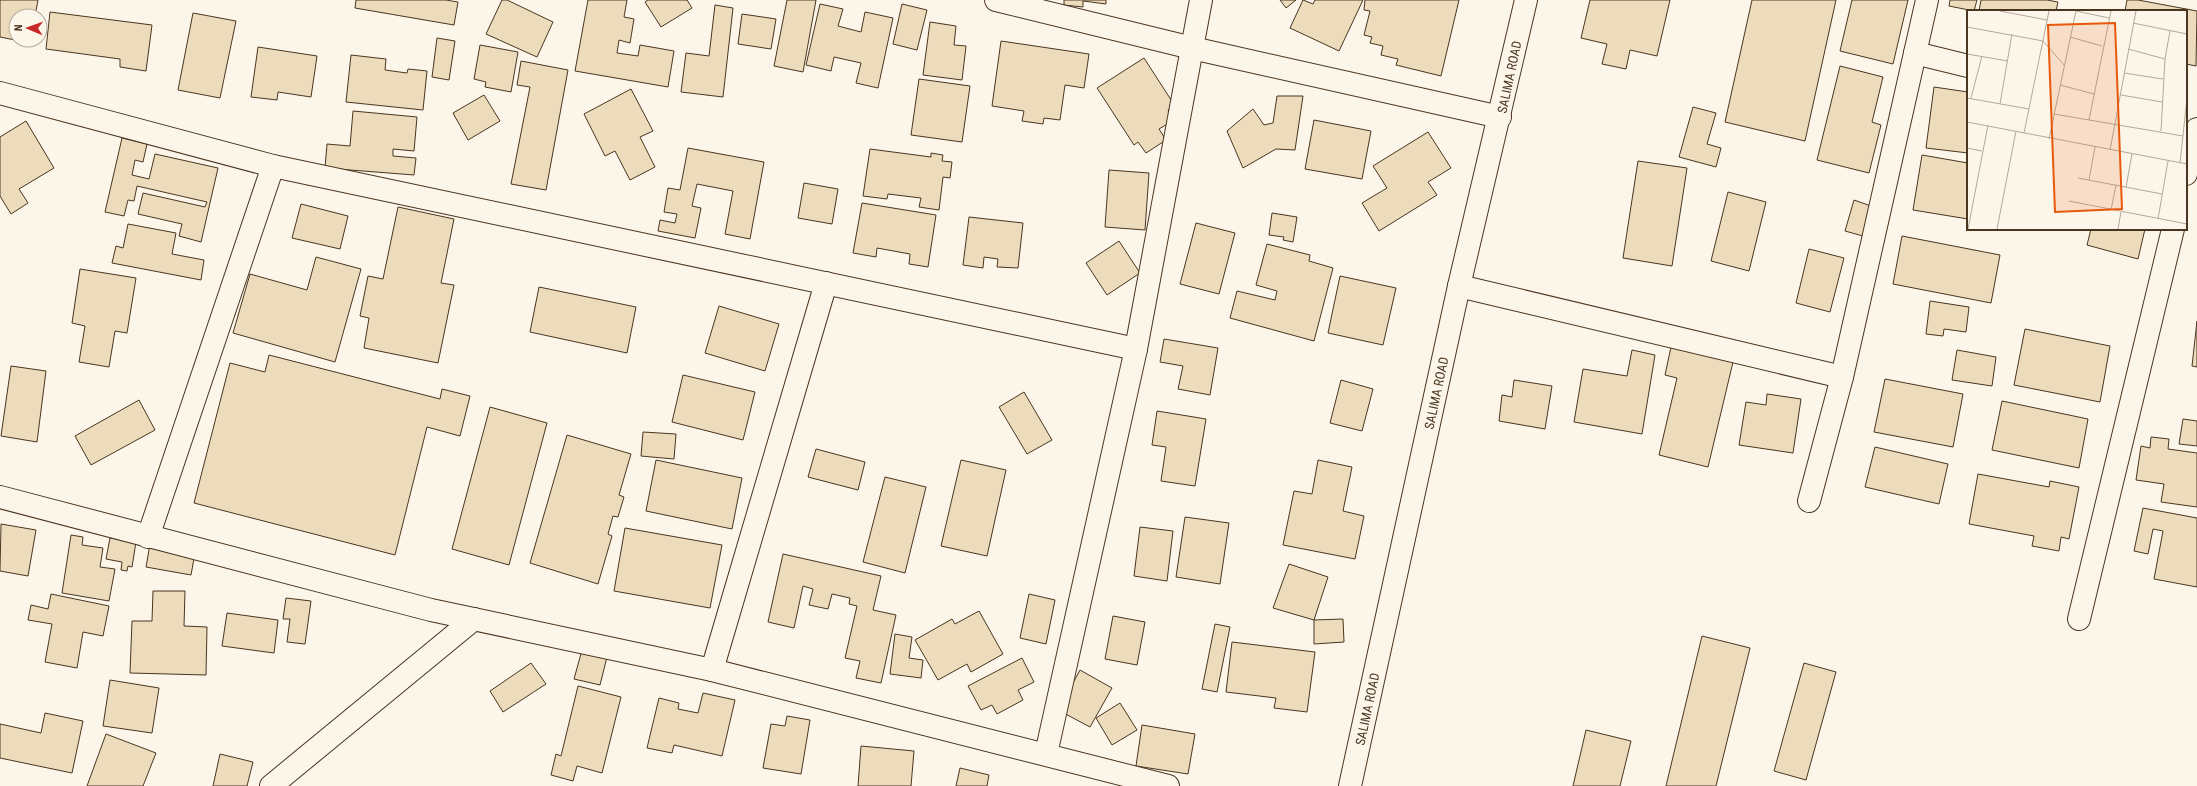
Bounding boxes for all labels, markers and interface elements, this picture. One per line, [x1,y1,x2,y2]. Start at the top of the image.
north arrow [8,8,48,48]
inset map [1967,10,2187,230]
text: N [12,24,25,31]
street label: SALIMA ROAD [1495,40,1524,115]
street label: SALIMA ROAD [1422,356,1451,431]
street label: SALIMA ROAD [1353,672,1382,747]

